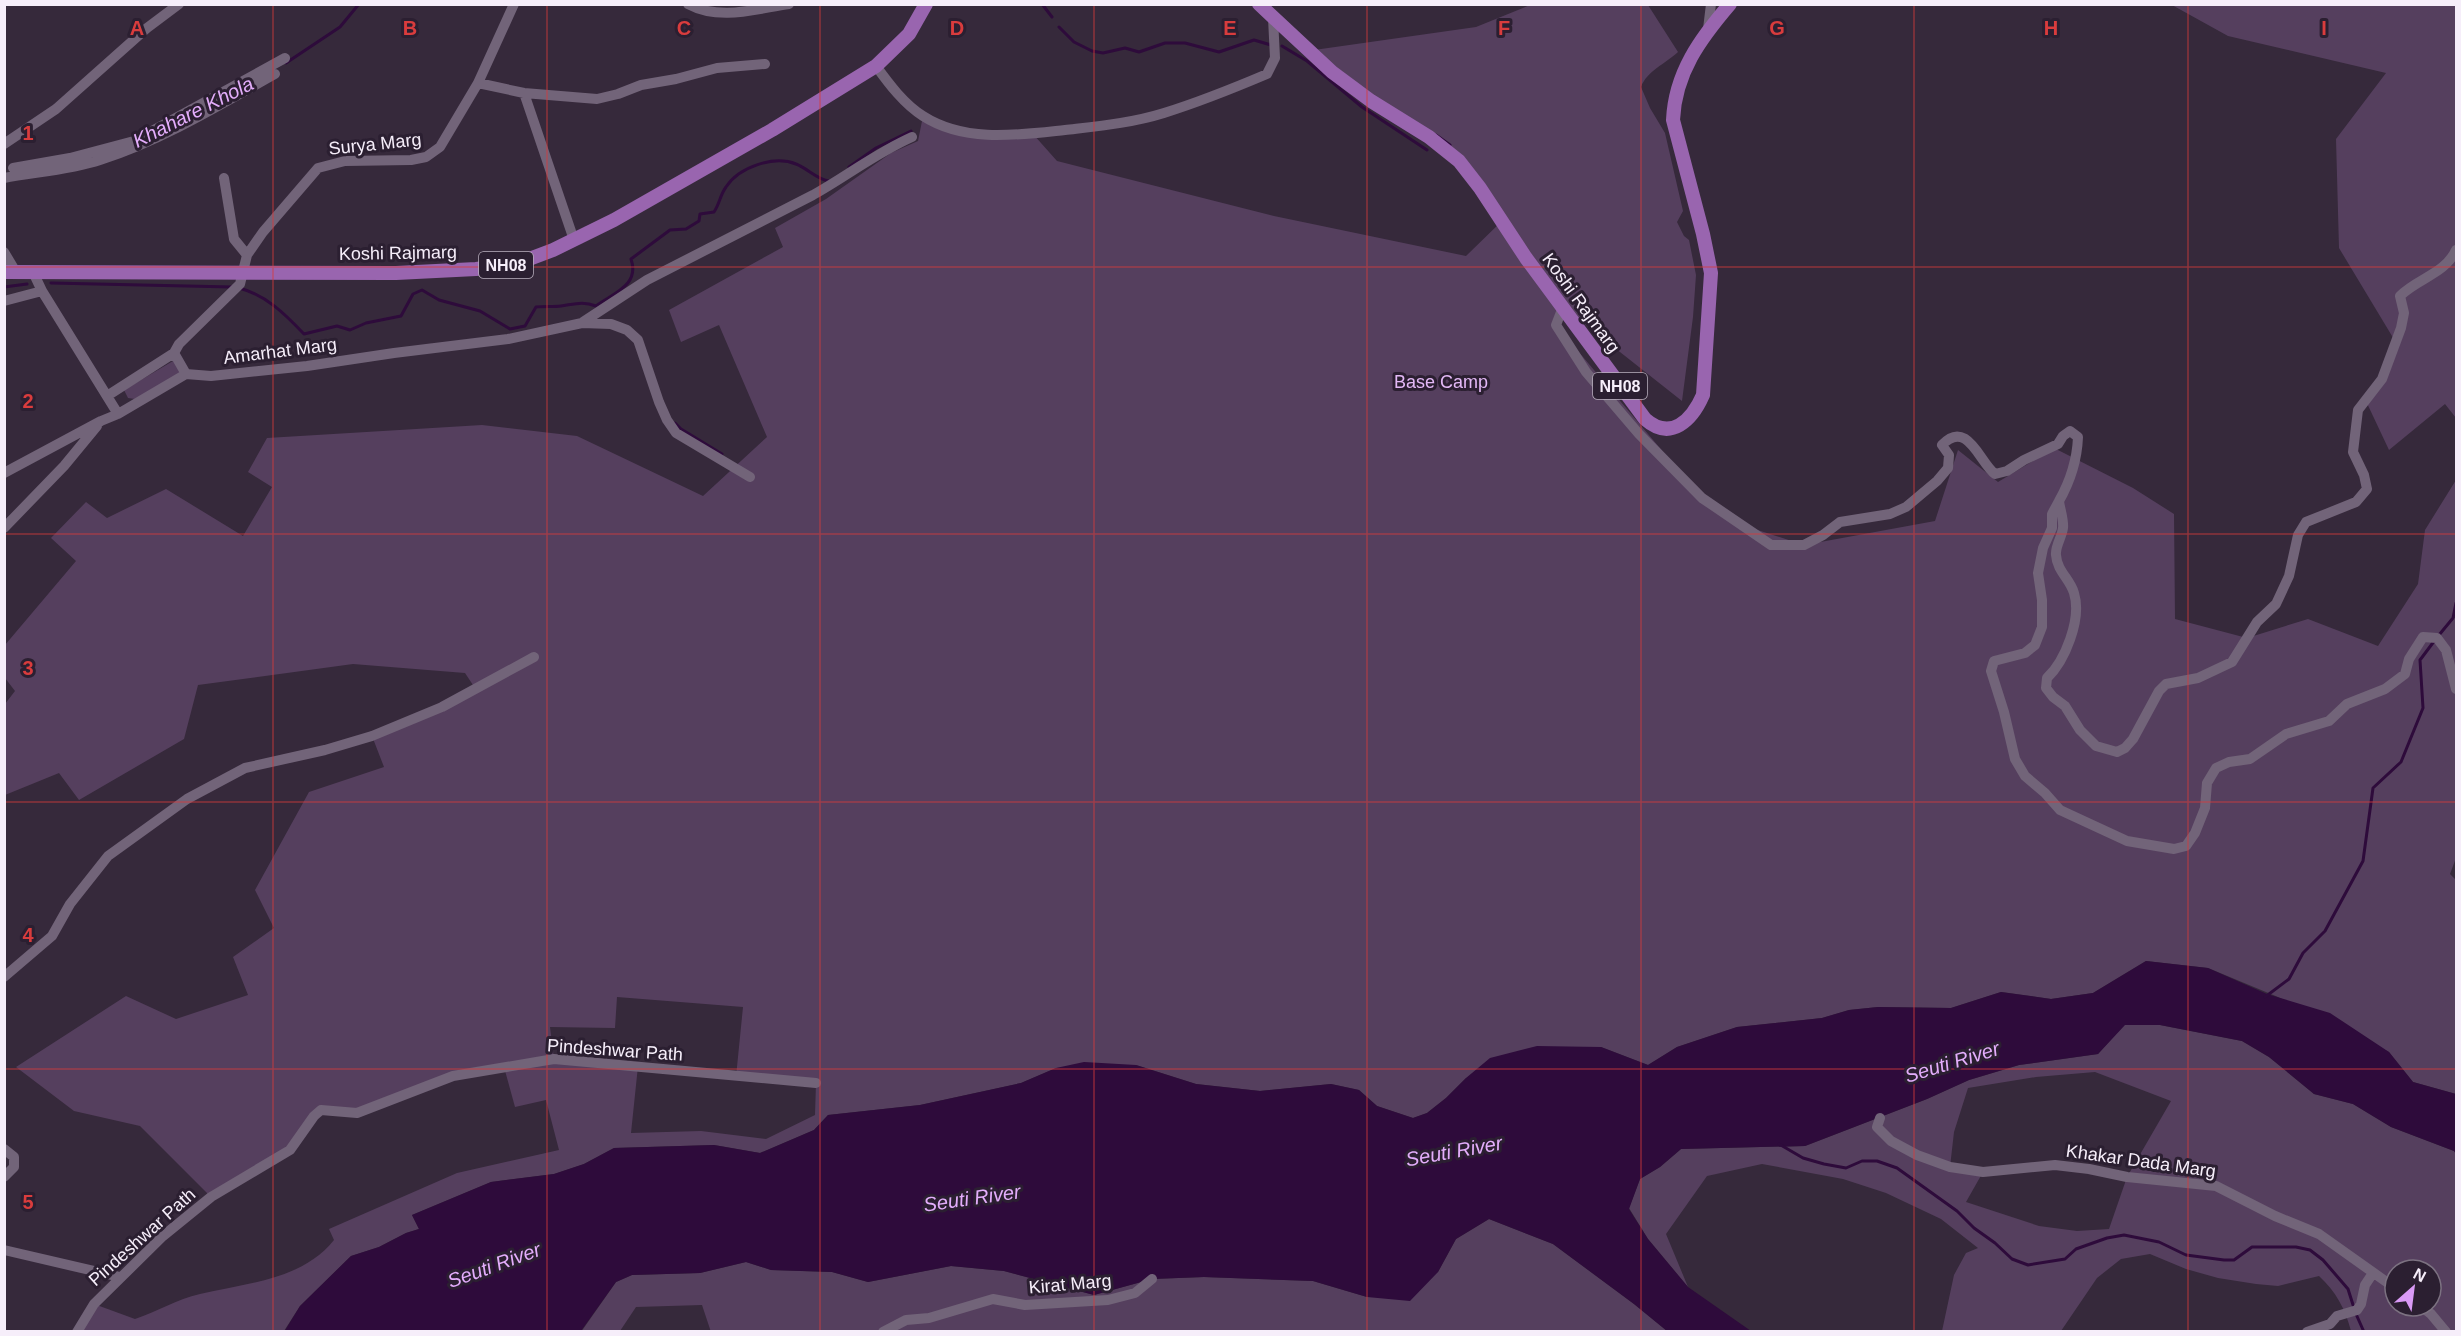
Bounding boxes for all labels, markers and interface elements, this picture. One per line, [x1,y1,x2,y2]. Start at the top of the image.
text: A [130,17,144,39]
text: B [403,17,417,39]
text: C [677,17,691,39]
text: D [950,17,964,39]
text: E [1223,17,1237,39]
text: F [1498,17,1510,39]
text: G [1769,17,1785,39]
text: H [2044,17,2058,39]
text: I [2321,17,2327,39]
water label: Khahare Khola [129,72,257,152]
text: 1 [22,122,34,144]
street label: Surya Marg [328,129,422,159]
street label: Koshi Rajmarg [339,242,457,264]
street label: Koshi Rajmarg [1538,249,1624,357]
road number: NH08 [479,252,533,278]
street label: Amarhat Marg [222,334,338,368]
park label: Base Camp [1394,372,1488,392]
road number: NH08 [1593,373,1647,399]
text: 2 [22,390,34,412]
text: 3 [22,657,34,679]
text: 4 [22,924,34,946]
street label: Pindeshwar Path [546,1035,684,1065]
water label: Seuti River [1902,1037,2003,1087]
water label: Seuti River [1404,1131,1505,1170]
street label: Khakar Dada Marg [2065,1141,2217,1181]
water label: Seuti River [922,1180,1023,1216]
street label: Pindeshwar Path [85,1184,199,1290]
text: 5 [22,1191,34,1213]
water label: Seuti River [444,1237,545,1292]
north arrow [2383,1258,2443,1318]
text: N [2411,1265,2429,1285]
street label: Kirat Marg [1028,1270,1112,1298]

